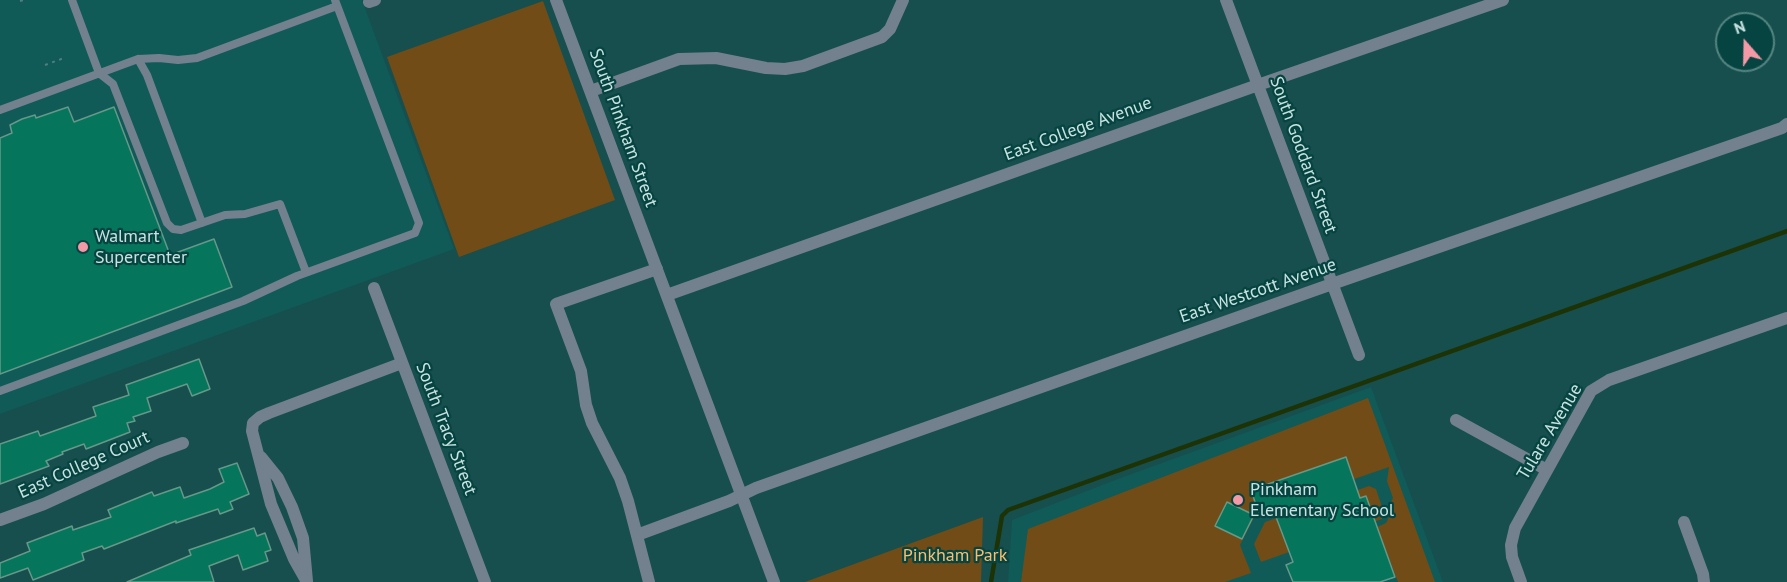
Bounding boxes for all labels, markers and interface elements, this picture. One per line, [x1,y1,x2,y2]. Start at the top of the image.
north arrow [1715,12,1775,72]
text: N [1731,16,1748,38]
street label: South Pinkham Street [584,46,662,210]
street label: South Goddard Street [1265,74,1341,236]
street label: East College Avenue [1001,92,1155,166]
place label: Walmart Supercenter [95,226,187,268]
marker: Walmart Supercenter [76,240,90,254]
street label: East Westcott Avenue [1177,254,1339,328]
street label: South Tracy Street [411,360,481,498]
street label: Tulare Avenue [1513,380,1587,484]
street label: East College Court [15,426,153,504]
place label: Pinkham Elementary School [1250,479,1394,522]
marker: Pinkham Elementary School [1231,493,1245,507]
park label: Pinkham Park [903,545,1007,567]

